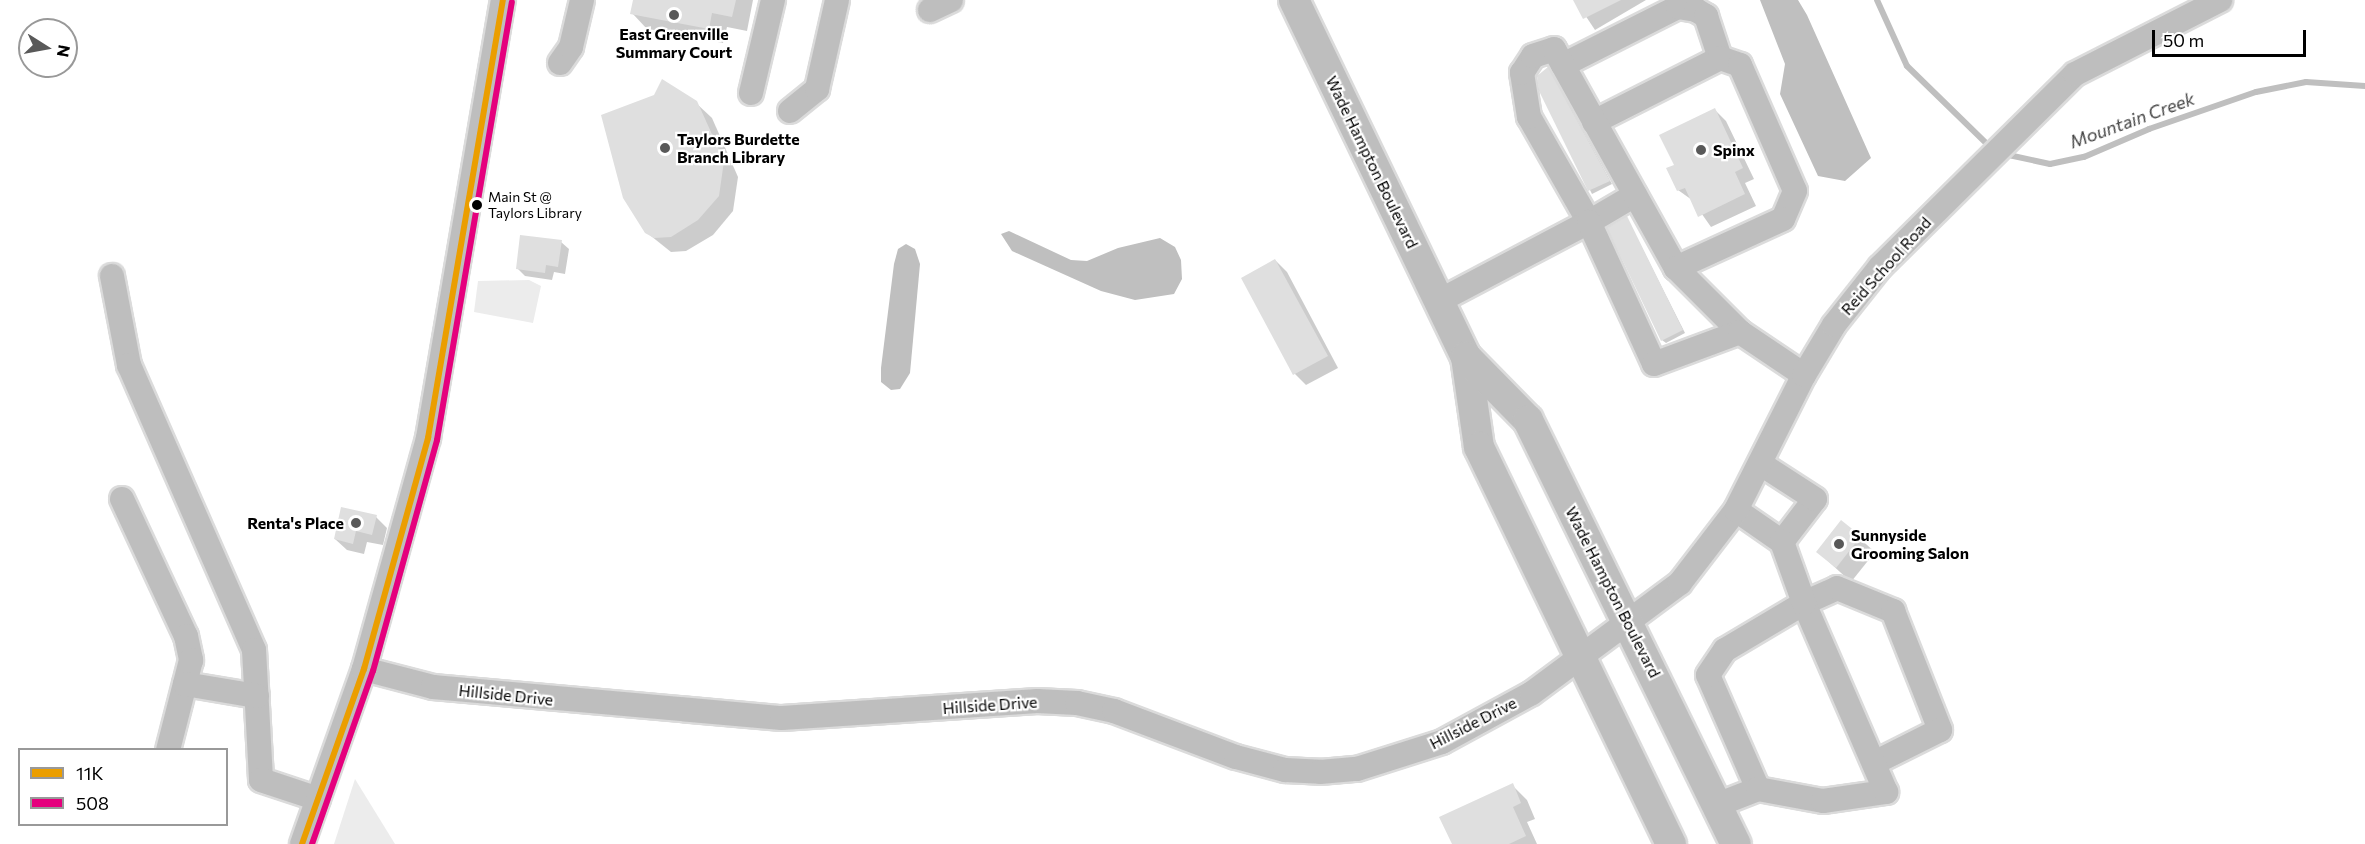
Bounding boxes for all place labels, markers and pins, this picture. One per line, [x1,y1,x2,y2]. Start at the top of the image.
marker: East Greenville Summary Court [667,8,681,22]
place label: East Greenville Summary Court [616,24,732,62]
place label: Taylors Burdette Branch Library [677,129,800,167]
place label: Spinx [1713,140,1755,160]
marker: Taylors Burdette Branch Library [658,141,672,155]
marker: Spinx [1694,143,1708,157]
place label: Main St @ Taylors Library [488,189,582,222]
marker: Main St @ Taylors Library [471,199,483,211]
place label: Renta's Place [247,513,344,533]
marker: Renta's Place [349,516,363,530]
place label: Sunnyside Grooming Salon [1851,525,1969,563]
marker: Sunnyside Grooming Salon [1832,537,1846,551]

